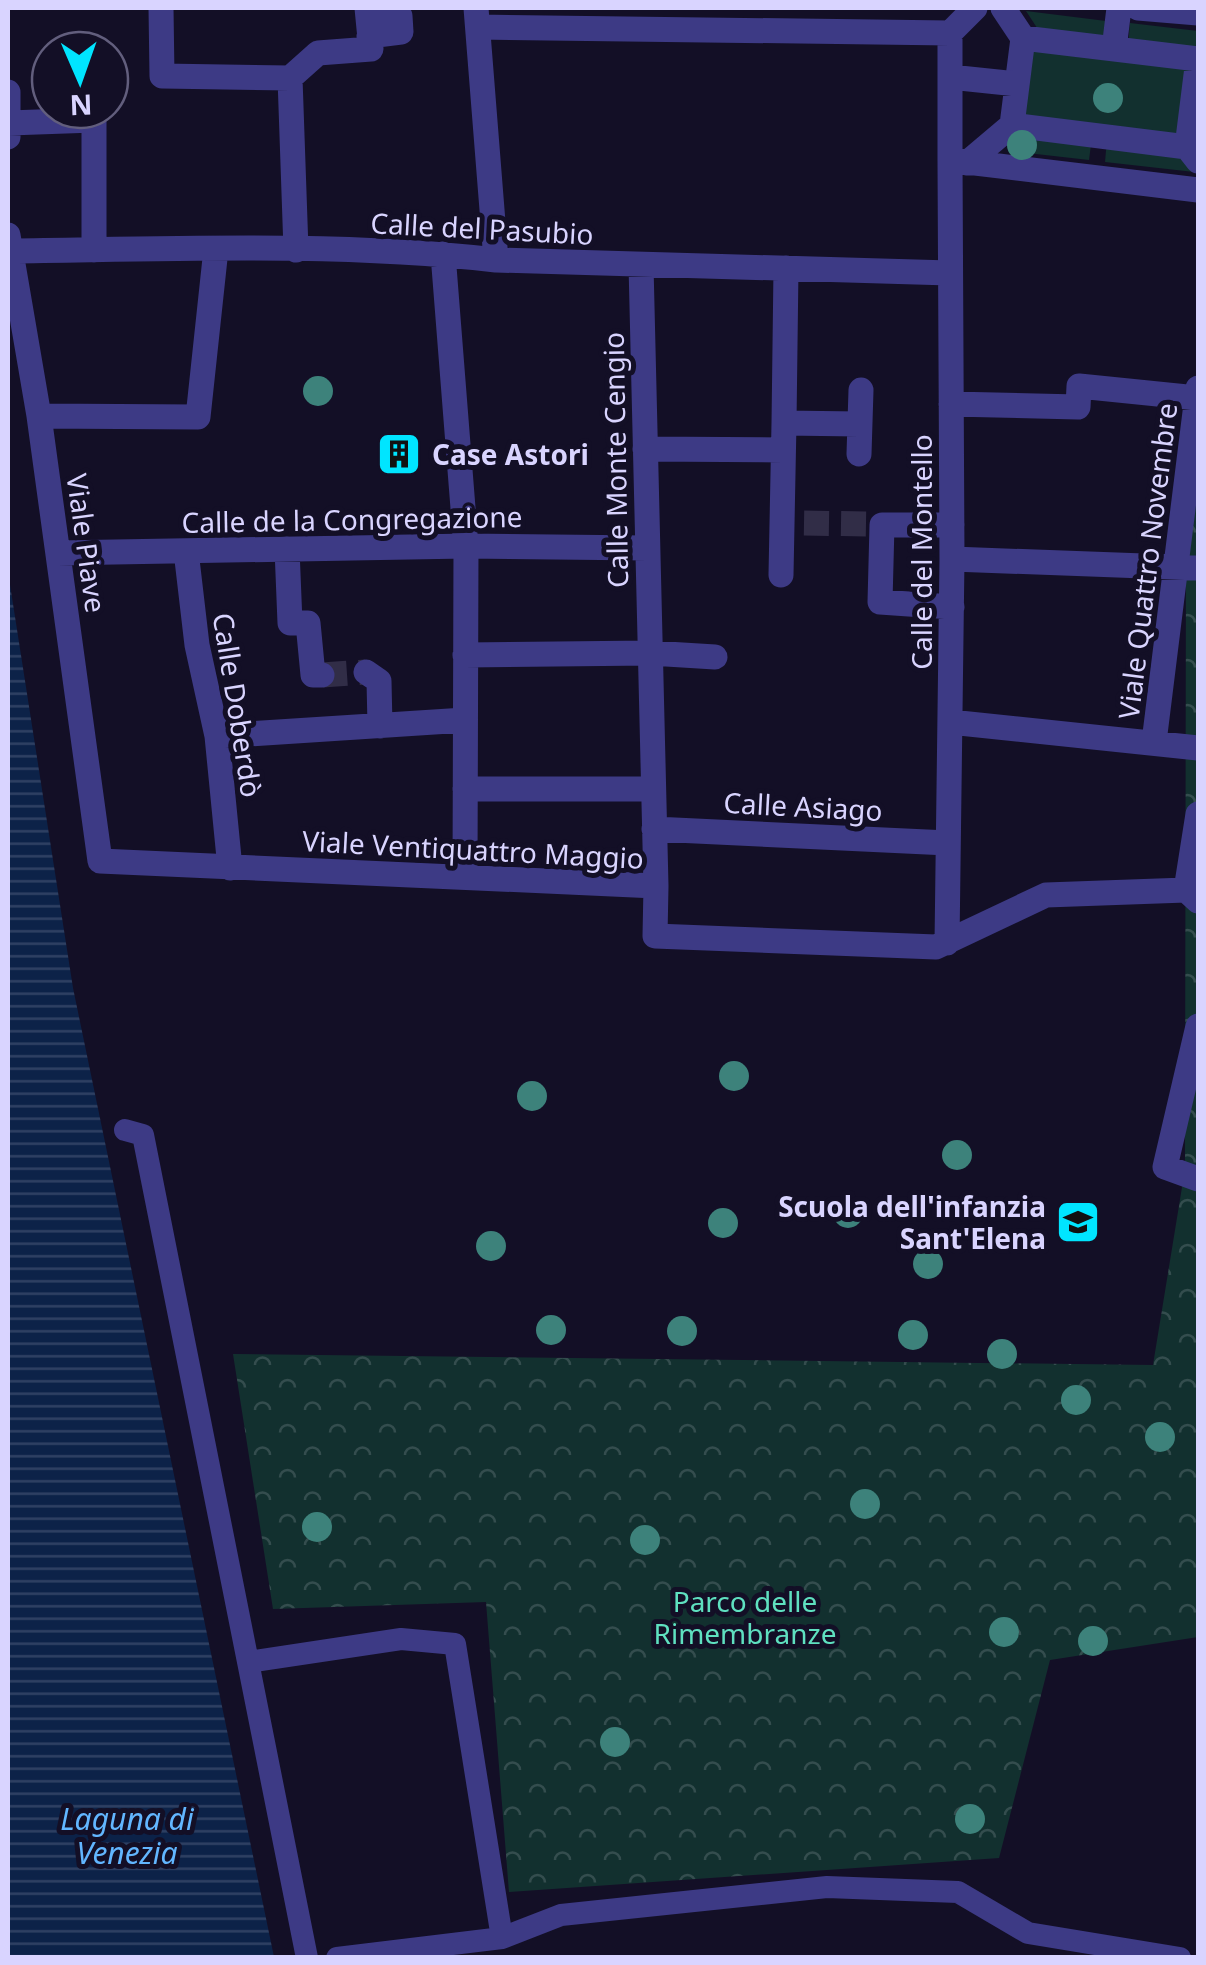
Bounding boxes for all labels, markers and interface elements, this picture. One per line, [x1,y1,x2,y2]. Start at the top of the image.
north arrow [30,30,130,130]
text: N [69,87,93,125]
street label: Calle del Pasubio [370,203,594,253]
street label: Calle Monte Cengio [594,332,636,588]
street label: Viale Quattro Novembre [1109,401,1185,721]
building icon: Case Astori [376,431,422,477]
street label: Calle del Montello [902,434,940,670]
place label: Case Astori [432,435,589,473]
street label: Viale Piave [58,471,116,615]
street label: Calle de la Congregazione [181,497,523,541]
street label: Calle Doberdò [205,610,271,800]
street label: Calle Asiago [722,783,884,829]
street label: Viale Ventiquattro Maggio [301,821,645,877]
place label: Scuola dell'infanzia Sant'Elena [778,1187,1046,1257]
school or university icon: Scuola dell'infanzia Sant'Elena [1055,1199,1101,1245]
park label: Parco delle Rimembranze [654,1582,836,1652]
water label: Laguna di Venezia [60,1798,195,1873]

